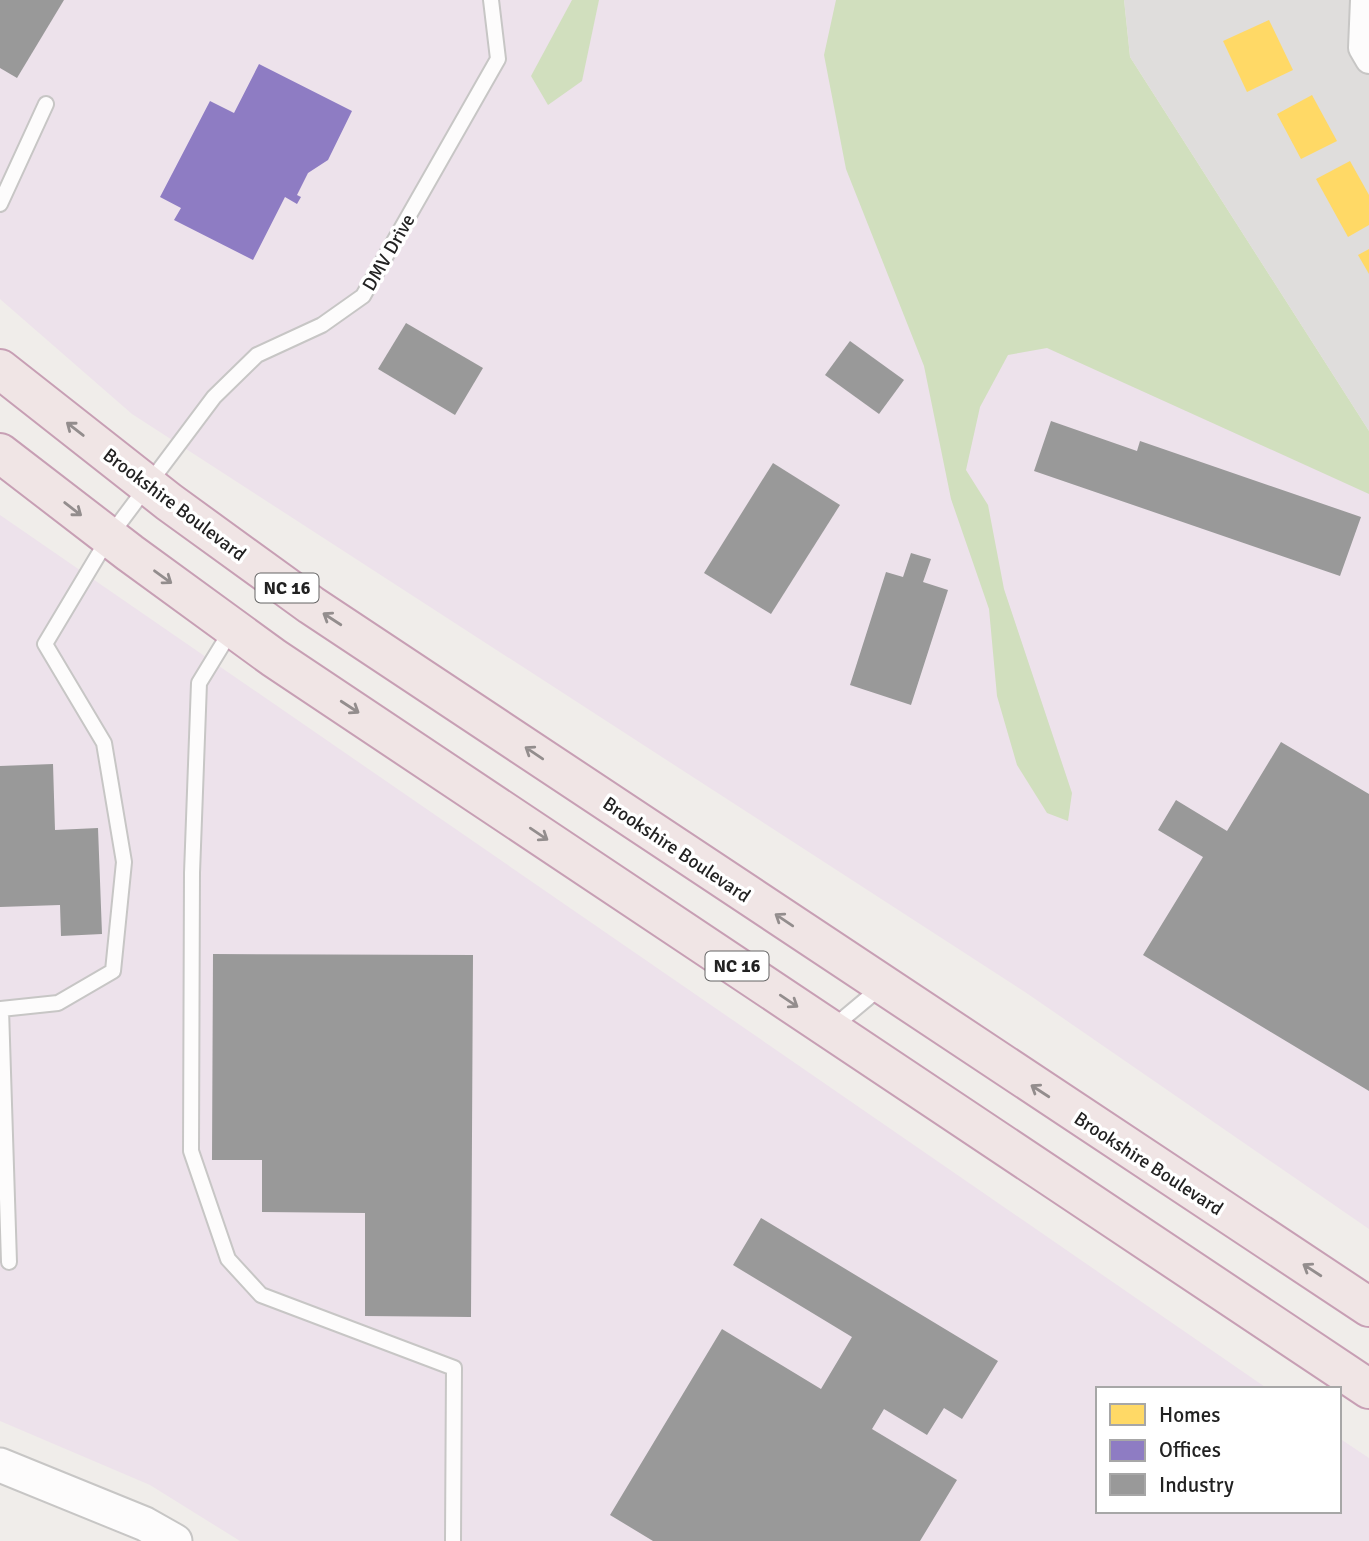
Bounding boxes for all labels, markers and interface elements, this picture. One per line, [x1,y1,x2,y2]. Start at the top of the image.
street label: DMV Drive [357,210,420,295]
one-way arrow [67,422,85,437]
street label: Brookshire Boulevard [98,443,251,566]
one-way arrow [64,502,82,517]
one-way arrow [153,570,172,585]
road number: NC 16 [256,574,318,602]
one-way arrow [323,612,343,626]
one-way arrow [340,700,359,715]
one-way arrow [525,746,544,760]
street label: Brookshire Boulevard [598,792,755,908]
one-way arrow [529,827,549,841]
one-way arrow [775,913,794,928]
road number: NC 16 [706,951,768,981]
one-way arrow [779,994,799,1008]
one-way arrow [1031,1084,1050,1099]
street label: Brookshire Boulevard [1069,1107,1227,1221]
one-way arrow [1303,1263,1322,1277]
legend [1096,1387,1341,1513]
text: Homes [1159,1402,1221,1428]
text: Offices [1159,1437,1221,1463]
text: Industry [1159,1472,1234,1498]

